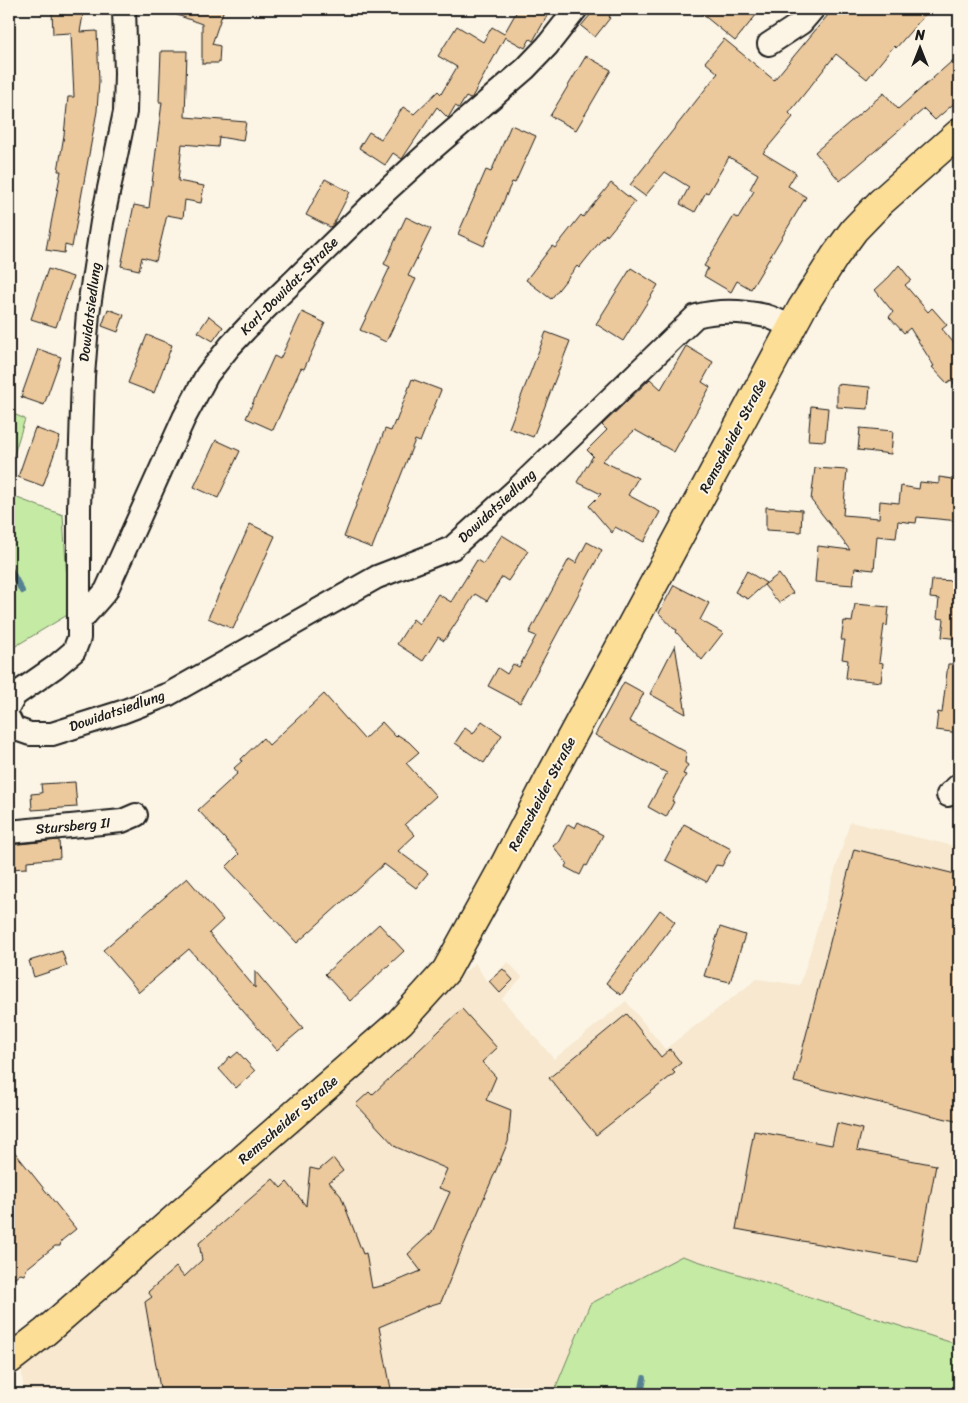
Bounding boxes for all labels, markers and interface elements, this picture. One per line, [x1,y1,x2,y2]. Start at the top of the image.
north arrow [896,22,946,72]
text: N [914,23,925,48]
street label: Karl-Dowidat-Straße [234,231,344,341]
street label: Dowidatsiedlung [71,261,109,363]
street label: Remscheider Straße [692,374,774,498]
street label: Dowidatsiedlung [452,463,542,549]
street label: Dowidatsiedlung [66,683,168,739]
street label: Remscheider Straße [501,732,583,856]
street label: Stursberg II [35,810,112,842]
street label: Remscheider Straße [232,1069,344,1171]

